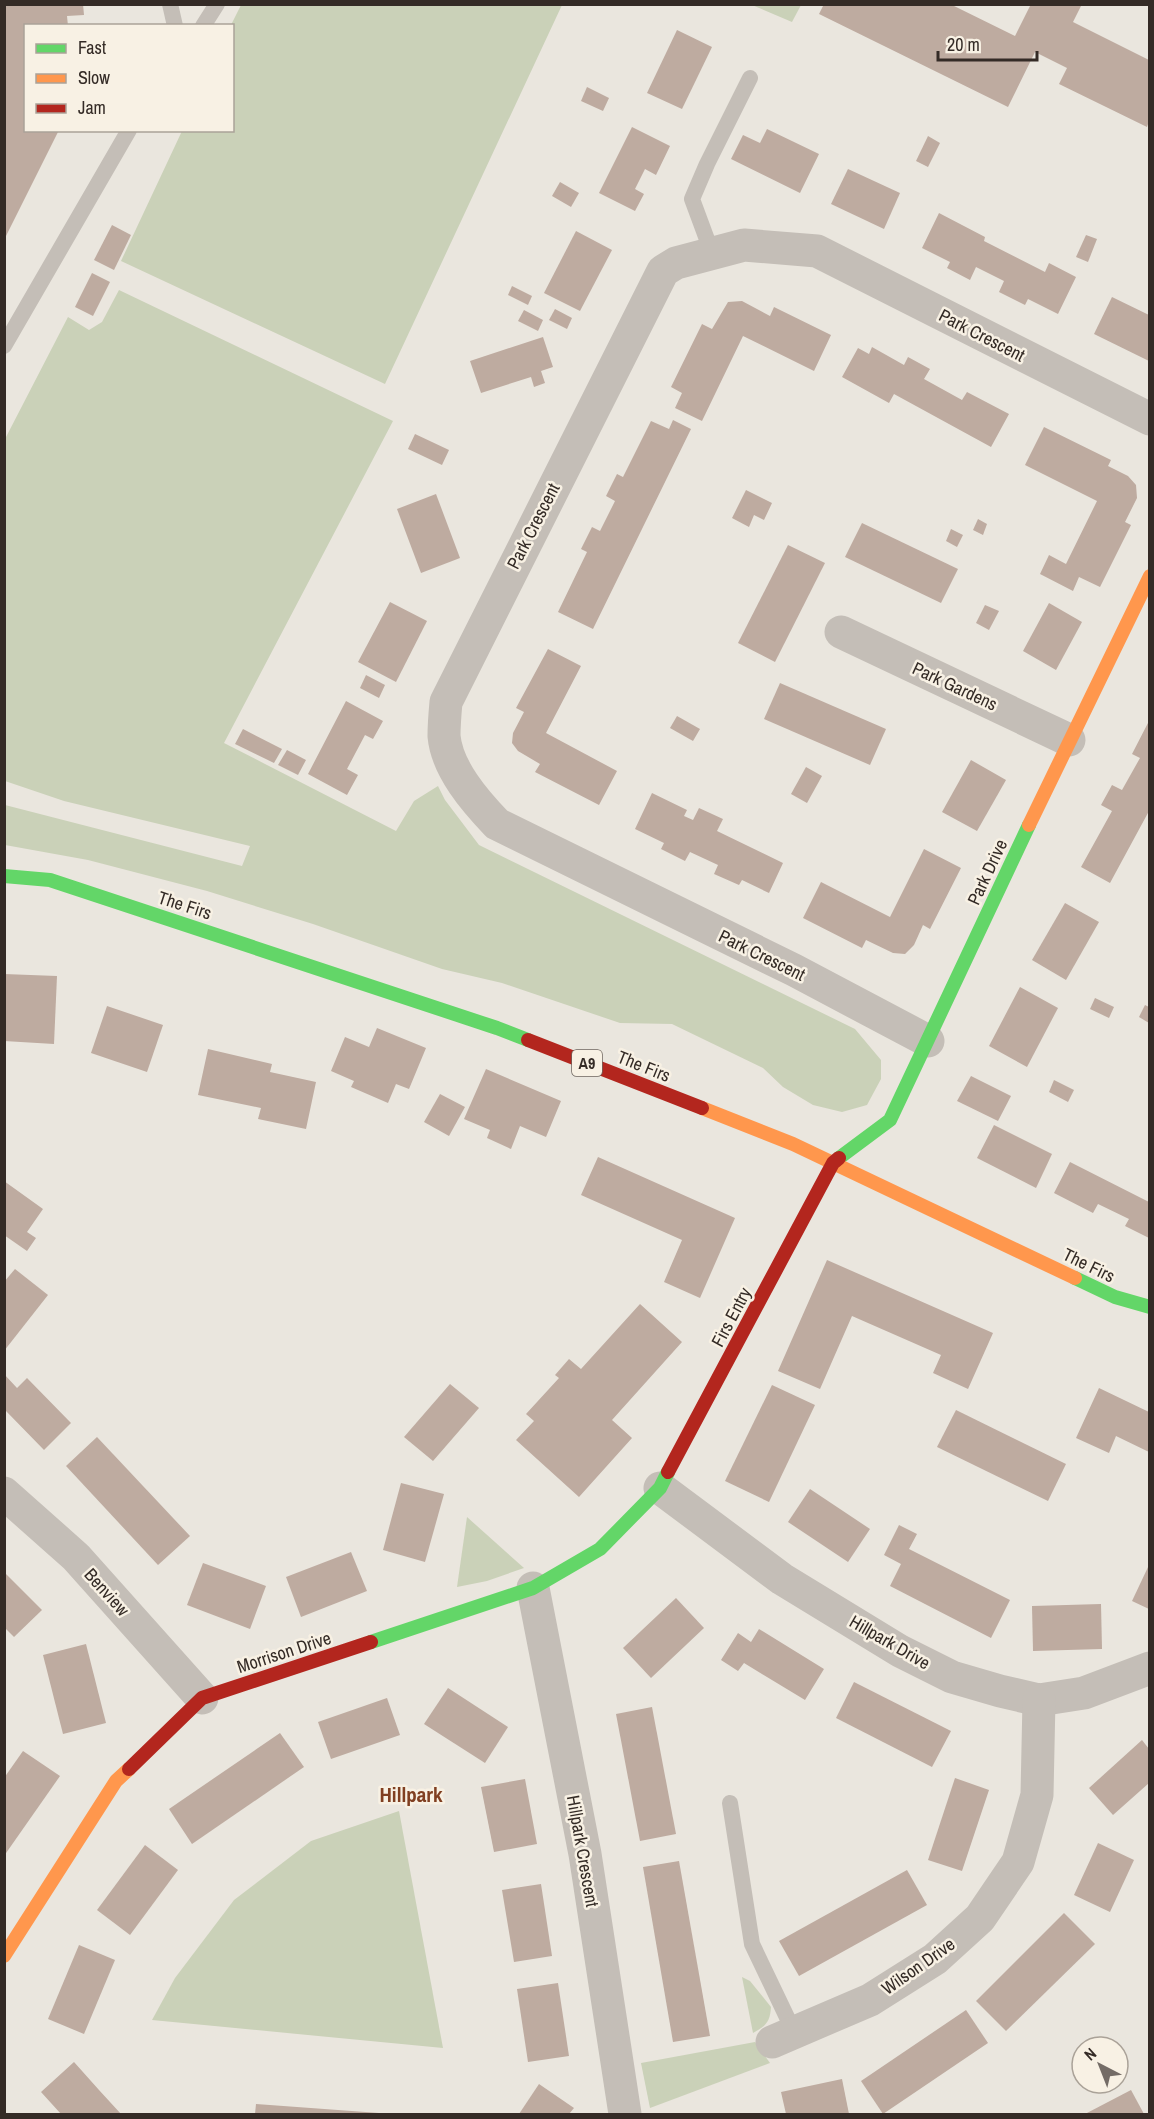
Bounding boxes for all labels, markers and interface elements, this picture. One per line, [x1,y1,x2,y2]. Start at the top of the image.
legend [24,24,234,132]
scale bar [938,24,1037,62]
text: 20 m [947,32,980,57]
text: Fast [78,35,106,60]
text: Slow [78,65,110,90]
text: Jam [78,95,106,120]
street label: Park Crescent [935,303,1029,367]
street label: Park Crescent [501,479,565,573]
street label: Park Gardens [908,655,1002,717]
street label: Park Drive [961,835,1013,909]
street label: The Firs [155,885,215,925]
street label: Park Crescent [714,923,810,987]
street label: The Firs [614,1044,674,1088]
road number: A9 [572,1050,602,1076]
street label: The Firs [1059,1242,1119,1288]
street label: Firs Entry [705,1282,757,1351]
street label: Benview [79,1563,135,1622]
street label: Hillpark Drive [845,1609,935,1675]
street label: Morrison Drive [234,1625,334,1679]
district label: Hillpark [379,1780,443,1809]
street label: Hillpark Crescent [561,1793,605,1909]
street label: Wilson Drive [876,1932,960,2000]
north arrow [1070,2035,1130,2095]
text: N [1079,2043,1101,2065]

